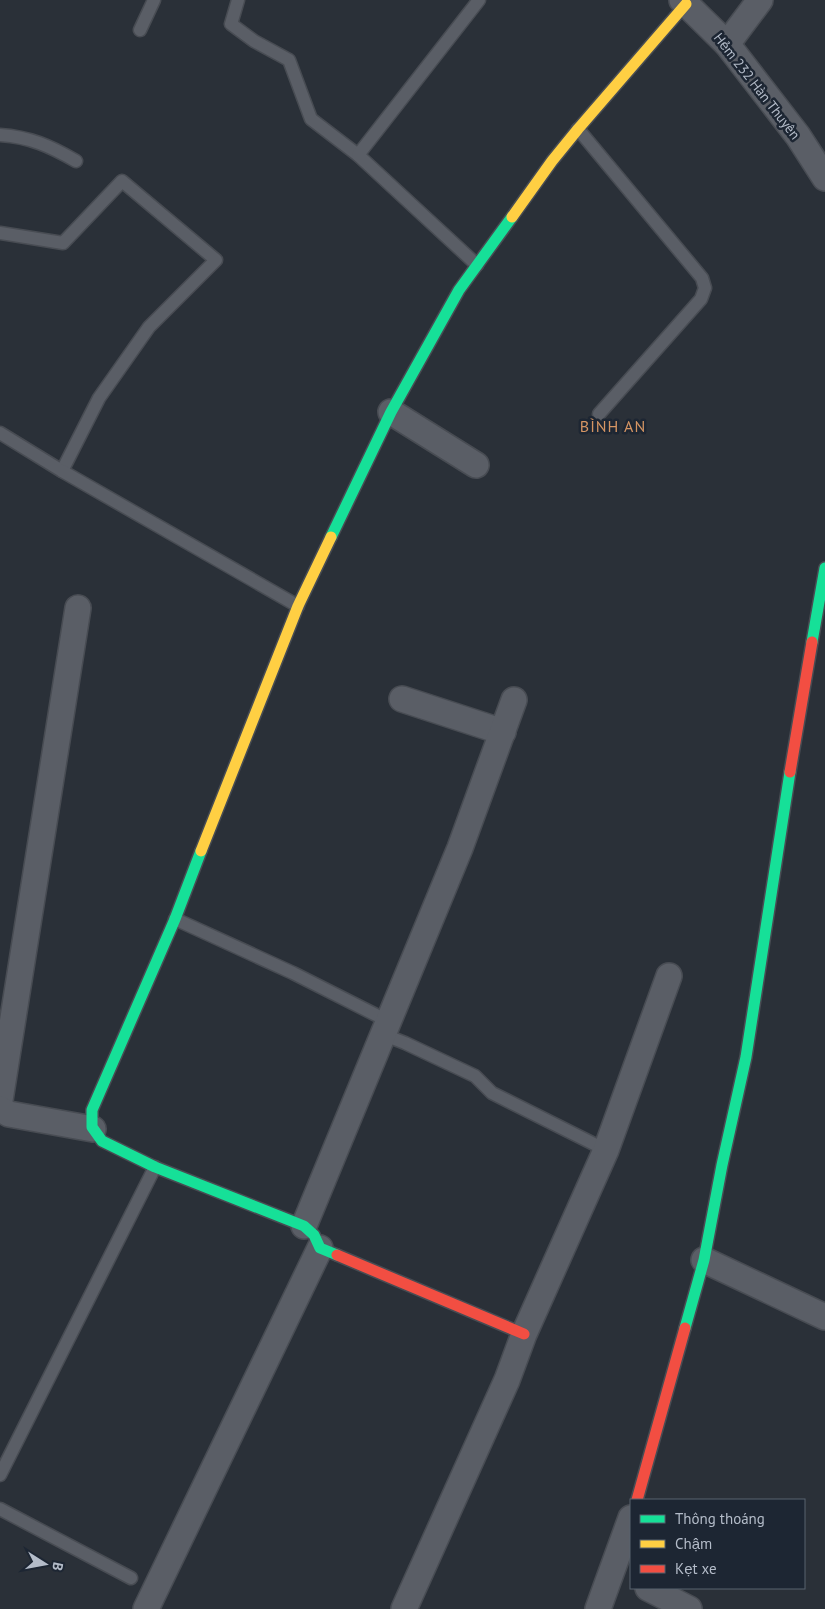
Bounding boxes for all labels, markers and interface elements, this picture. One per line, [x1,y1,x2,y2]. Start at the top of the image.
street label: Hẻm 232 Hàn Thuyên [710,29,804,143]
district label: BÌNH AN [580,416,646,436]
legend [630,1499,805,1589]
text: Thông thoáng [675,1509,765,1528]
text: Chậm [675,1534,712,1553]
north arrow [20,1539,70,1589]
text: Kẹt xe [675,1559,717,1578]
text: B [48,1561,67,1572]

